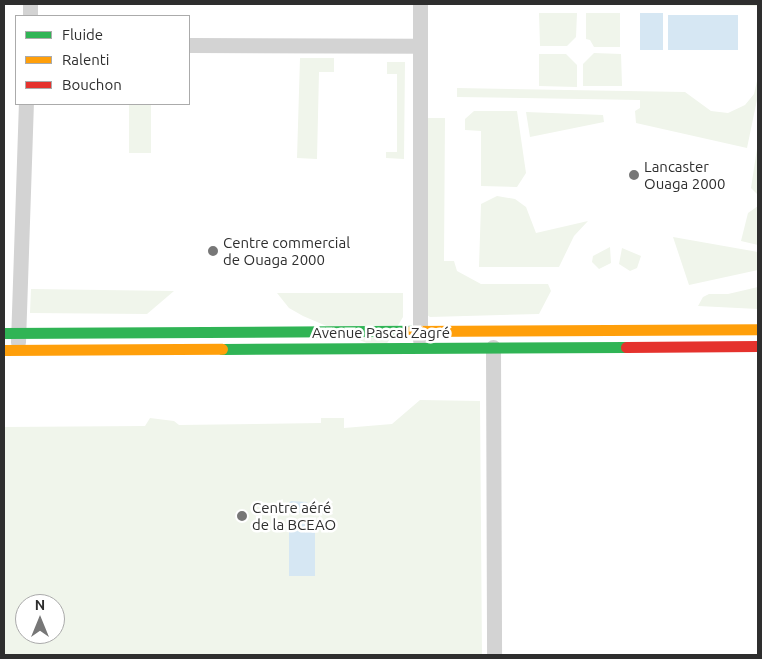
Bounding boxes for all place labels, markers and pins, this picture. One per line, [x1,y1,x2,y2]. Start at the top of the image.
place label: Lancaster Ouaga 2000 [644,157,726,192]
marker: Lancaster Ouaga 2000 [628,169,640,181]
place label: Centre commercial de Ouaga 2000 [223,233,350,268]
marker: Centre commercial de Ouaga 2000 [207,245,219,257]
place label: Centre aéré de la BCEAO [252,498,336,533]
marker: Centre aéré de la BCEAO [236,510,248,522]

